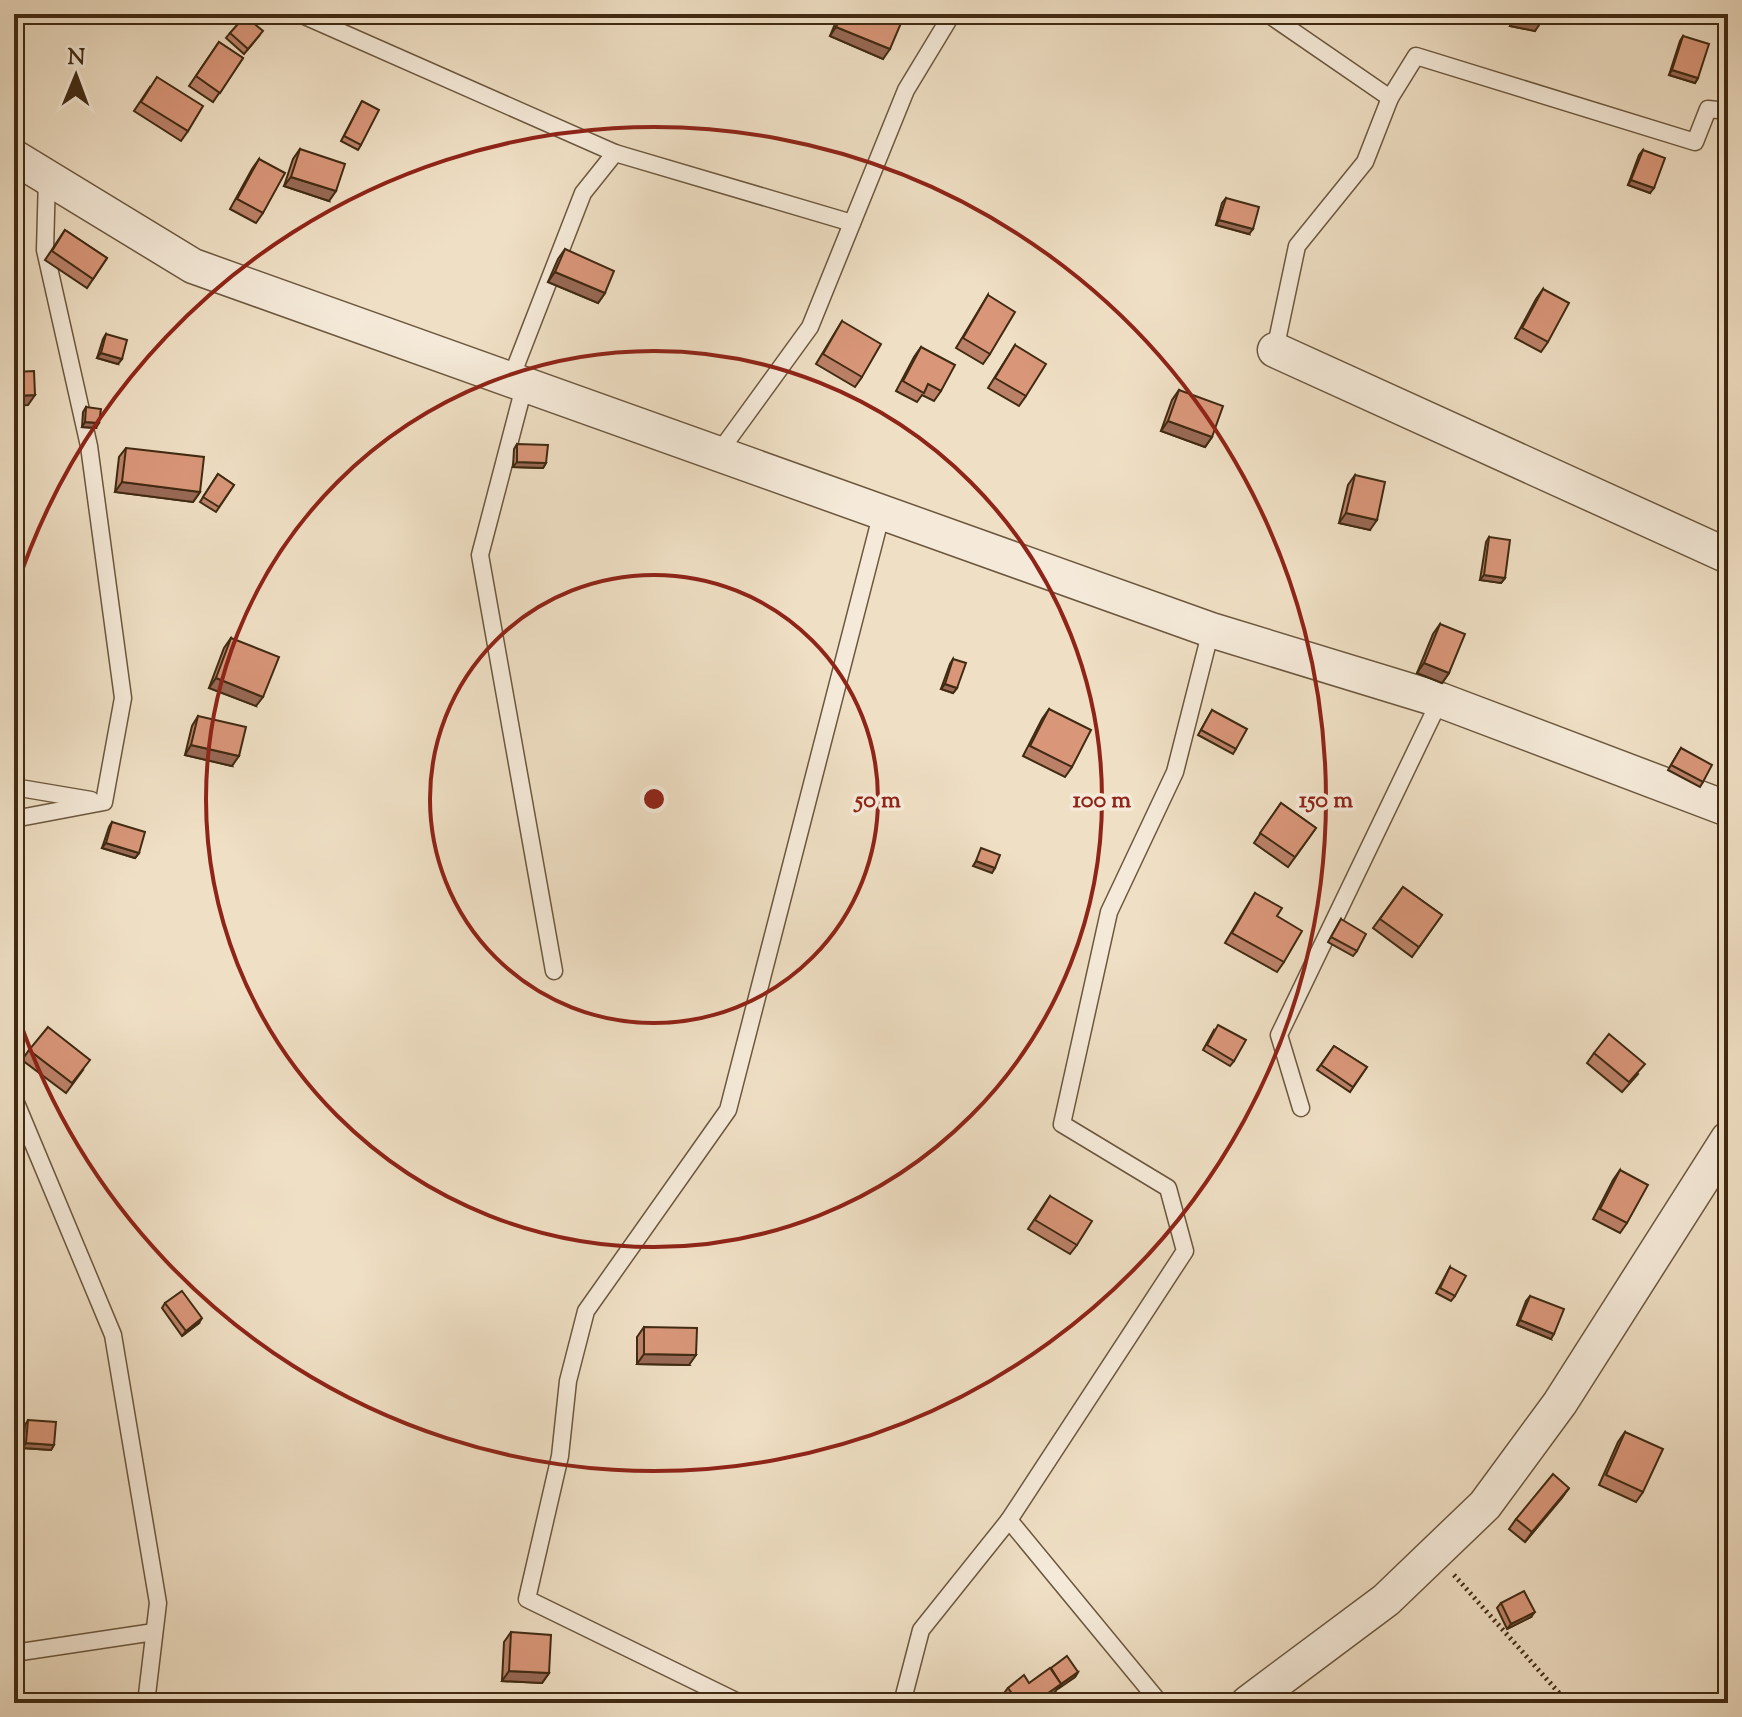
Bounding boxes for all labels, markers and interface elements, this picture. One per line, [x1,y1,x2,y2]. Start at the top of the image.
north arrow [36,36,116,116]
text: N [67,43,86,75]
text: 50 m [853,784,901,818]
text: 100 m [1073,784,1131,818]
text: 150 m [1299,784,1353,818]
centre of rings [640,785,668,813]

